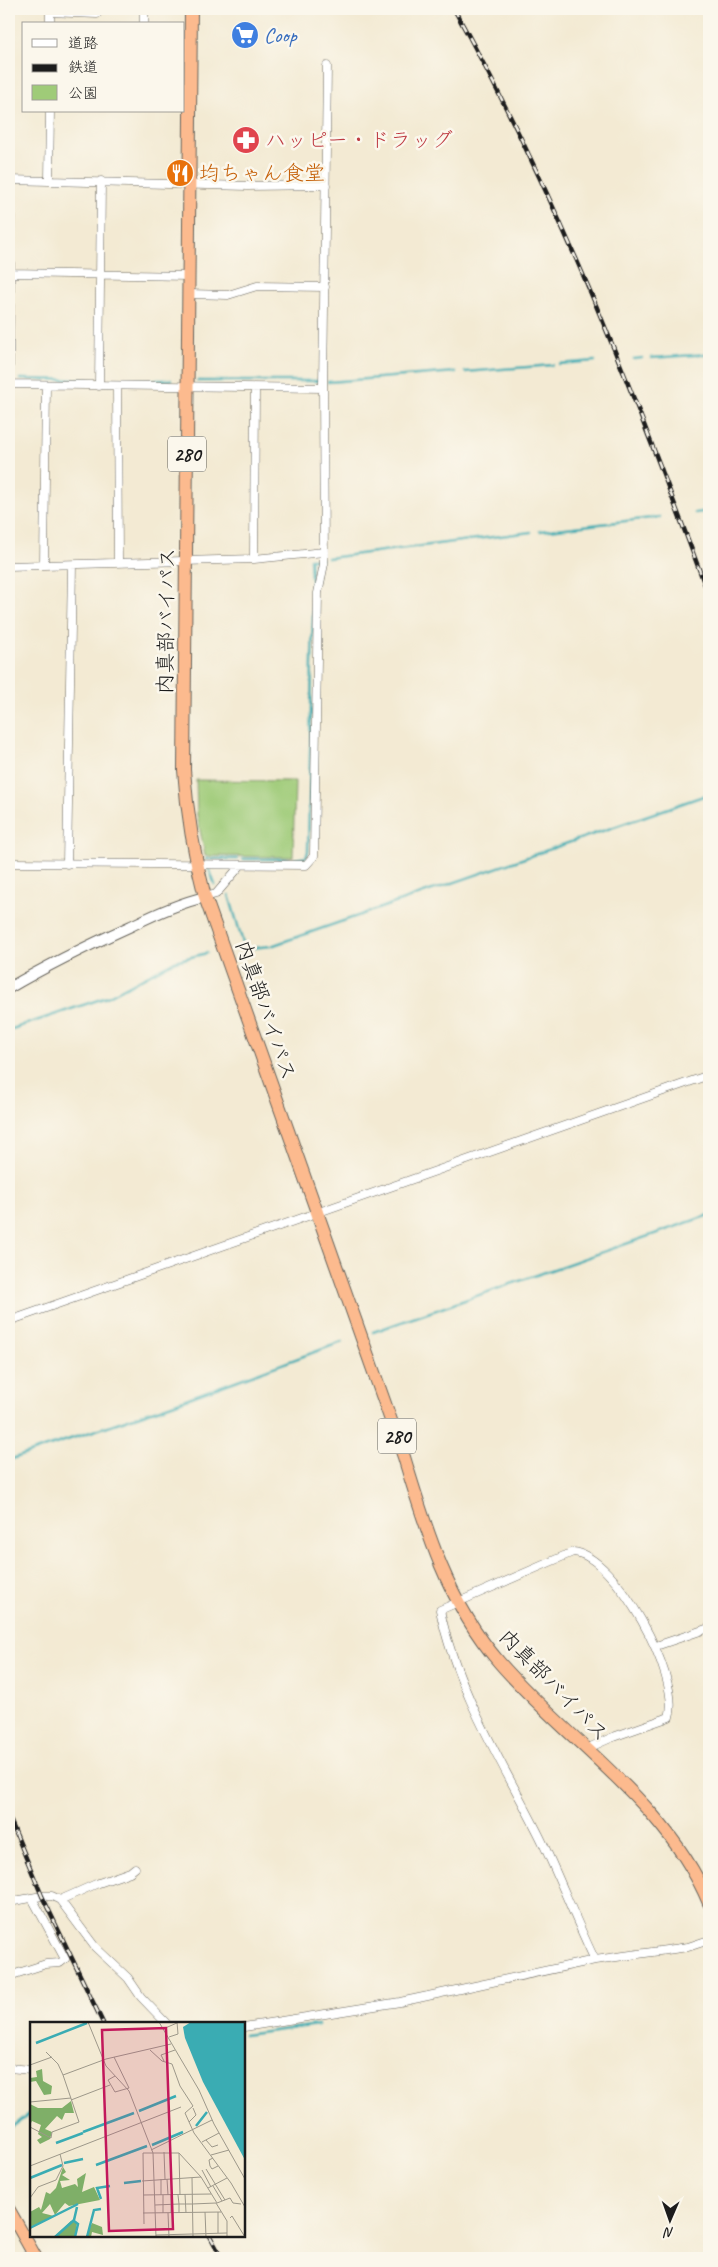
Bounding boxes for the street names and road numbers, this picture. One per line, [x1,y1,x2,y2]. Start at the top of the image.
road number: 280 [168,436,206,472]
street label: 内真部バイパス [152,547,180,695]
street label: 内真部バイパス [230,936,302,1084]
road number: 280 [378,1418,416,1454]
street label: 内真部バイパス [494,1623,614,1747]

